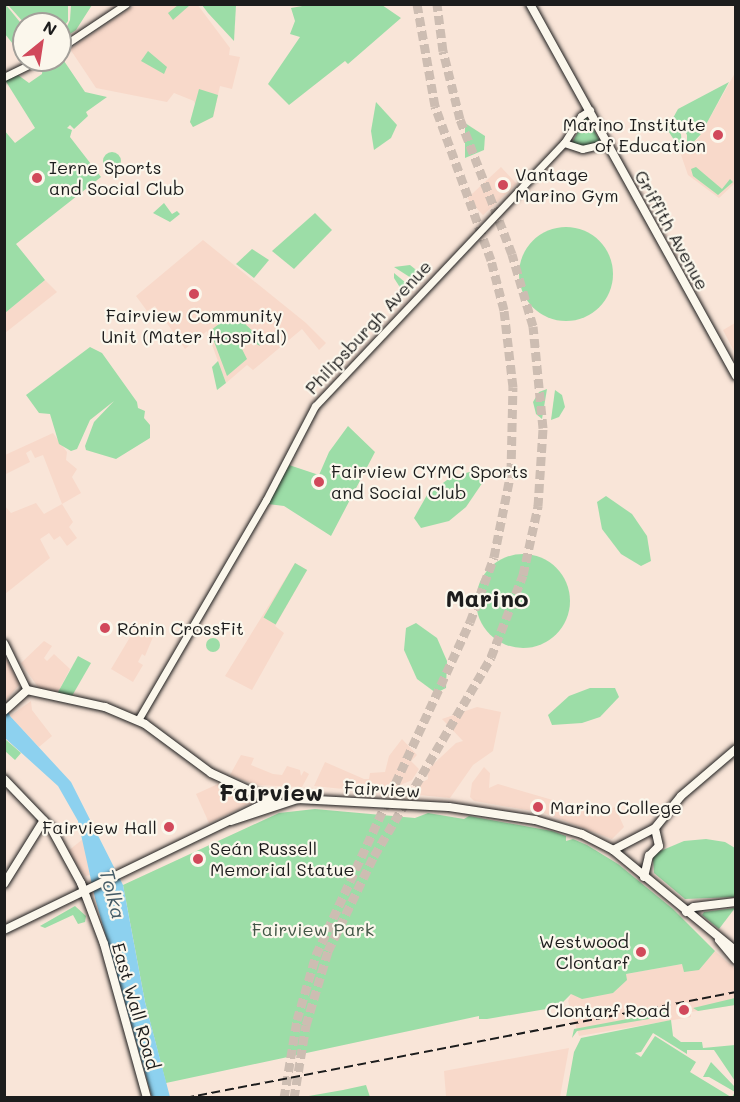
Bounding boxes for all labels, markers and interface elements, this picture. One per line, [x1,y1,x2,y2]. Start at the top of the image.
north arrow [12,12,72,72]
text: N [40,16,61,40]
place label: Marino Institute of Education [563,114,706,156]
marker: Marino Institute of Education [711,128,725,142]
place label: Ierne Sports and Social Club [49,157,184,200]
place label: Vantage Marino Gym [515,164,619,207]
street label: Griffith Avenue [630,166,714,294]
marker: Ierne Sports and Social Club [30,171,44,185]
marker: Vantage Marino Gym [496,178,510,192]
street label: Philipsburgh Avenue [300,255,436,399]
marker: Fairview Community Unit (Mater Hospital) [185,285,203,303]
place label: Fairview Community Unit (Mater Hospital) [101,305,287,348]
place label: Fairview CYMC Sports and Social Club [331,461,528,504]
marker: Fairview CYMC Sports and Social Club [312,475,326,489]
district label: Marino [445,584,529,612]
place label: Rónin CrossFit [117,617,244,639]
marker: Rónin CrossFit [98,621,112,635]
street label: Fairview [344,776,420,802]
district label: Fairview [219,778,323,806]
place label: Marino College [550,796,682,818]
marker: Marino College [531,800,545,814]
place label: Fairview Hall [42,816,157,838]
marker: Fairview Hall [162,820,176,834]
place label: Seán Russell Memorial Statue [210,838,355,880]
marker: Seán Russell Memorial Statue [191,852,205,866]
water label: Tolka [95,866,131,922]
park label: Fairview Park [252,918,374,940]
place label: Westwood Clontarf [539,931,629,974]
street label: East Wall Road [108,940,164,1072]
marker: Westwood Clontarf [634,945,648,959]
place label: Clontarf Road [546,999,670,1021]
marker: Clontarf Road [675,1001,693,1019]

